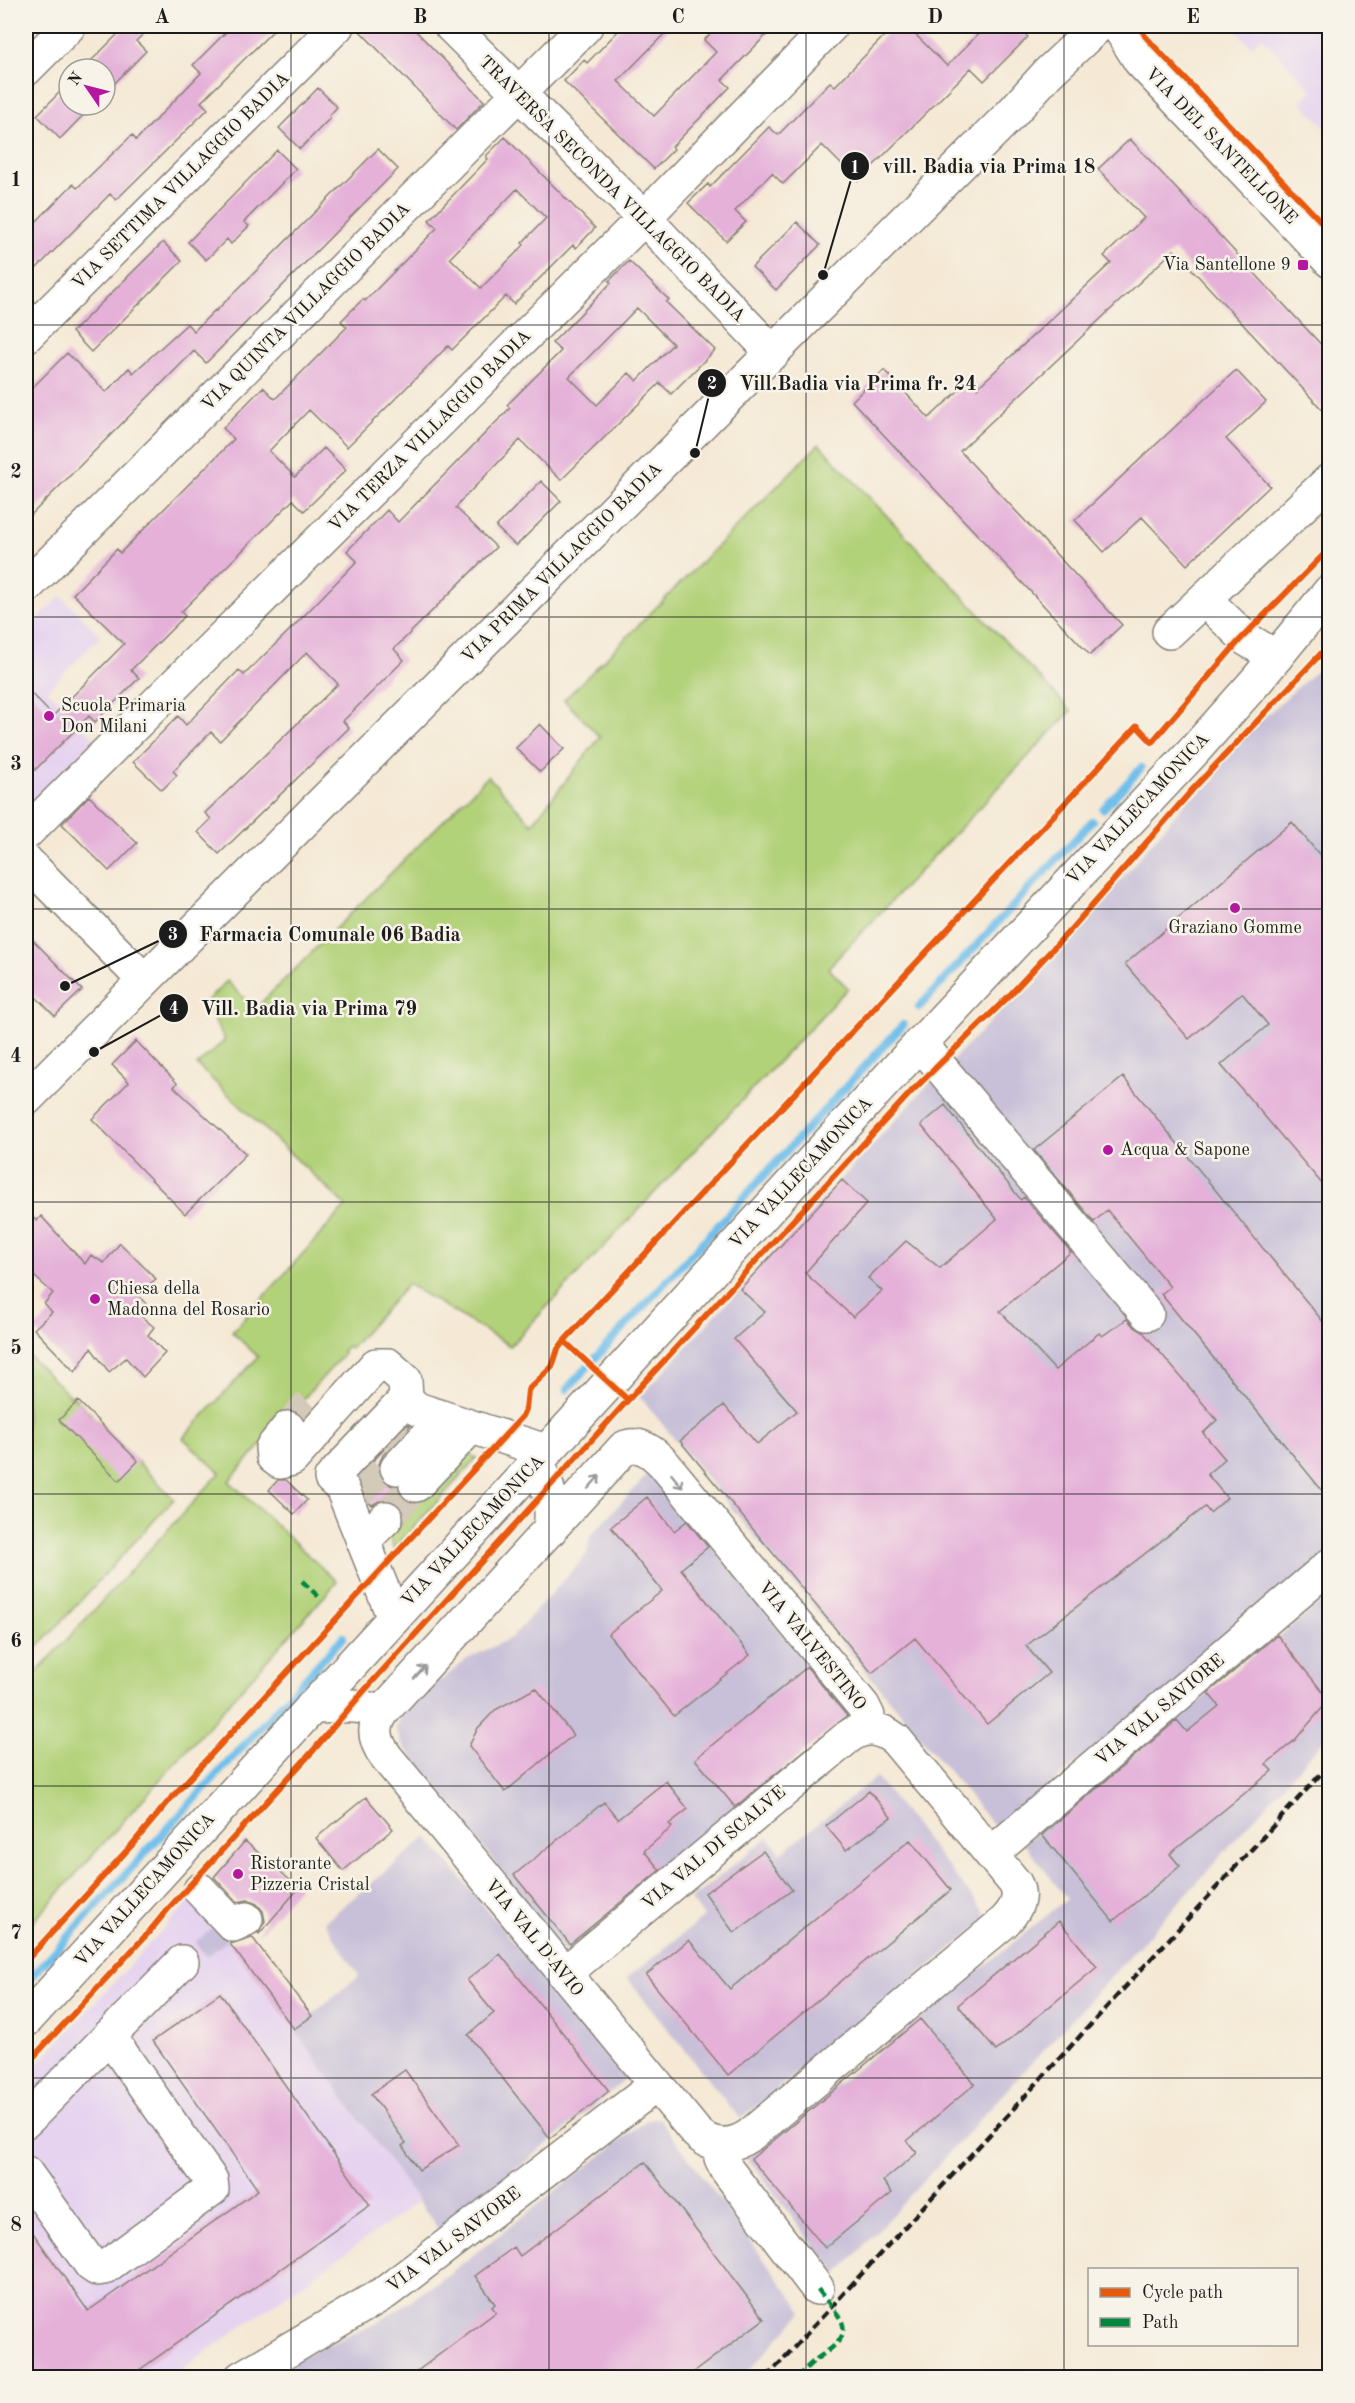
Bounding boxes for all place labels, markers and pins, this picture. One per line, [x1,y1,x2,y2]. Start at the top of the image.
callout: vill. Badia via Prima 18 [840,147,1107,185]
place label: Via Santellone 9 [1163,256,1291,274]
marker: Via Santellone 9 [1296,258,1310,272]
callout: Vill.Badia via Prima fr. 24 [697,364,988,402]
place label: Scuola Primaria Don Milani [61,697,186,736]
marker: Scuola Primaria Don Milani [42,709,56,723]
marker: Graziano Gomme [1228,901,1242,915]
callout: Farmacia Comunale 06 Badia [158,915,473,953]
place label: Graziano Gomme [1168,919,1302,937]
callout: Vill. Badia via Prima 79 [159,989,429,1027]
place label: Acqua & Sapone [1120,1141,1250,1159]
marker: Acqua & Sapone [1101,1143,1115,1157]
place label: Chiesa della Madonna del Rosario [107,1280,270,1319]
marker: Chiesa della Madonna del Rosario [88,1292,102,1306]
place label: Ristorante Pizzeria Cristal [250,1855,370,1894]
marker: Ristorante Pizzeria Cristal [231,1867,245,1881]

